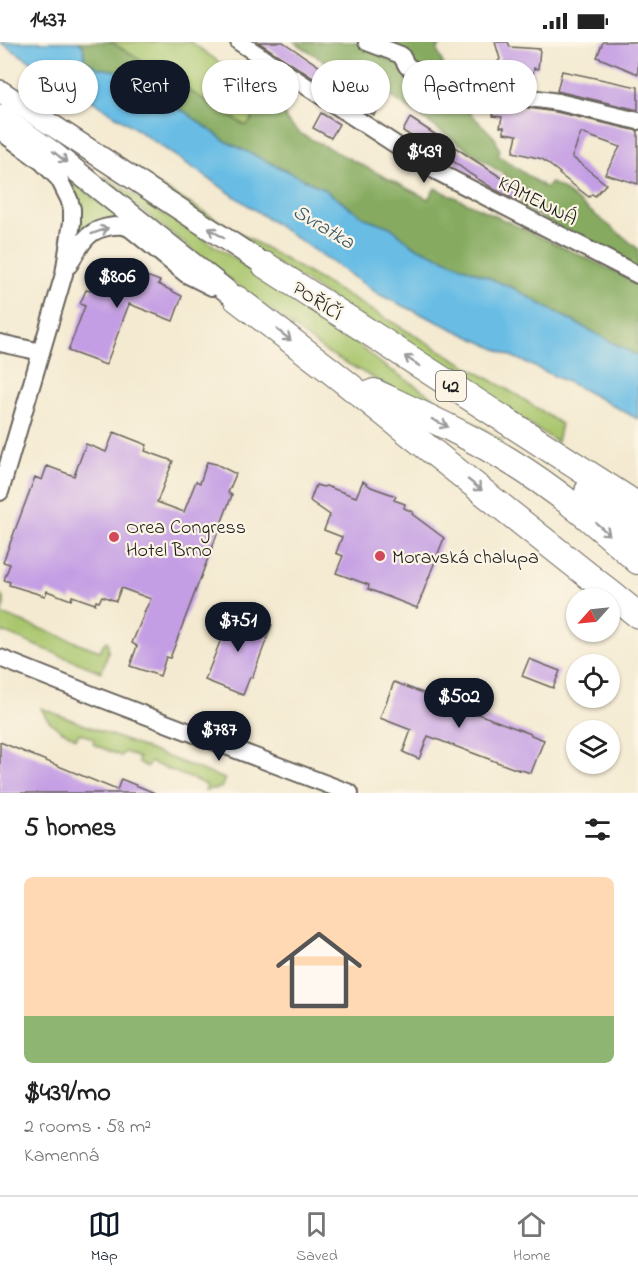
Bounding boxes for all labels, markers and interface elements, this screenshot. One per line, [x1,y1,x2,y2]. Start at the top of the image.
text: 14:37 [30,5,66,37]
chip: Buy [18,60,98,114]
chip: Rent [110,60,190,114]
chip: Filters [202,60,299,114]
chip: New [311,60,390,114]
chip: Apartment [402,60,537,114]
pin: $439 [388,133,460,184]
text: $439 [407,138,441,167]
one-way arrow [52,151,68,164]
street label: KAMENNÁ [492,170,582,235]
water label: Svratka [287,198,360,258]
one-way arrow [90,224,109,235]
one-way arrow [208,227,225,239]
pin: $806 [81,258,153,309]
text: $806 [98,263,136,292]
street label: POŘÍČÍ [286,275,348,329]
one-way arrow [275,328,291,341]
one-way arrow [405,355,421,367]
road number: 42 [436,371,466,401]
one-way arrow [431,418,449,430]
one-way arrow [467,479,483,492]
place label: Orea Congress Hotel Brno [126,514,246,566]
one-way arrow [595,523,611,536]
marker: Orea Congress Hotel Brno [107,530,121,544]
place label: Moravská chalupa [392,544,539,573]
marker: Moravská chalupa [373,549,387,563]
north arrow [566,588,620,642]
map controls [566,588,620,774]
pin: $751 [202,602,274,653]
text: $751 [219,607,257,636]
button: locate [566,654,620,708]
pin: $502 [423,678,495,729]
text: $502 [438,683,480,712]
pin: $787 [183,711,255,762]
text: $787 [201,716,237,745]
button: layers [566,720,620,774]
text: 5 homes [24,810,116,848]
icon: filters [581,813,614,846]
icon: home [265,916,373,1024]
text: $439/mo [24,1075,111,1113]
text: 2 rooms · 58 m² [24,1113,151,1142]
text: Kamenná [24,1142,99,1171]
tab: Map [88,1208,121,1268]
tab: Saved [296,1208,338,1268]
tab: Home [513,1208,550,1268]

